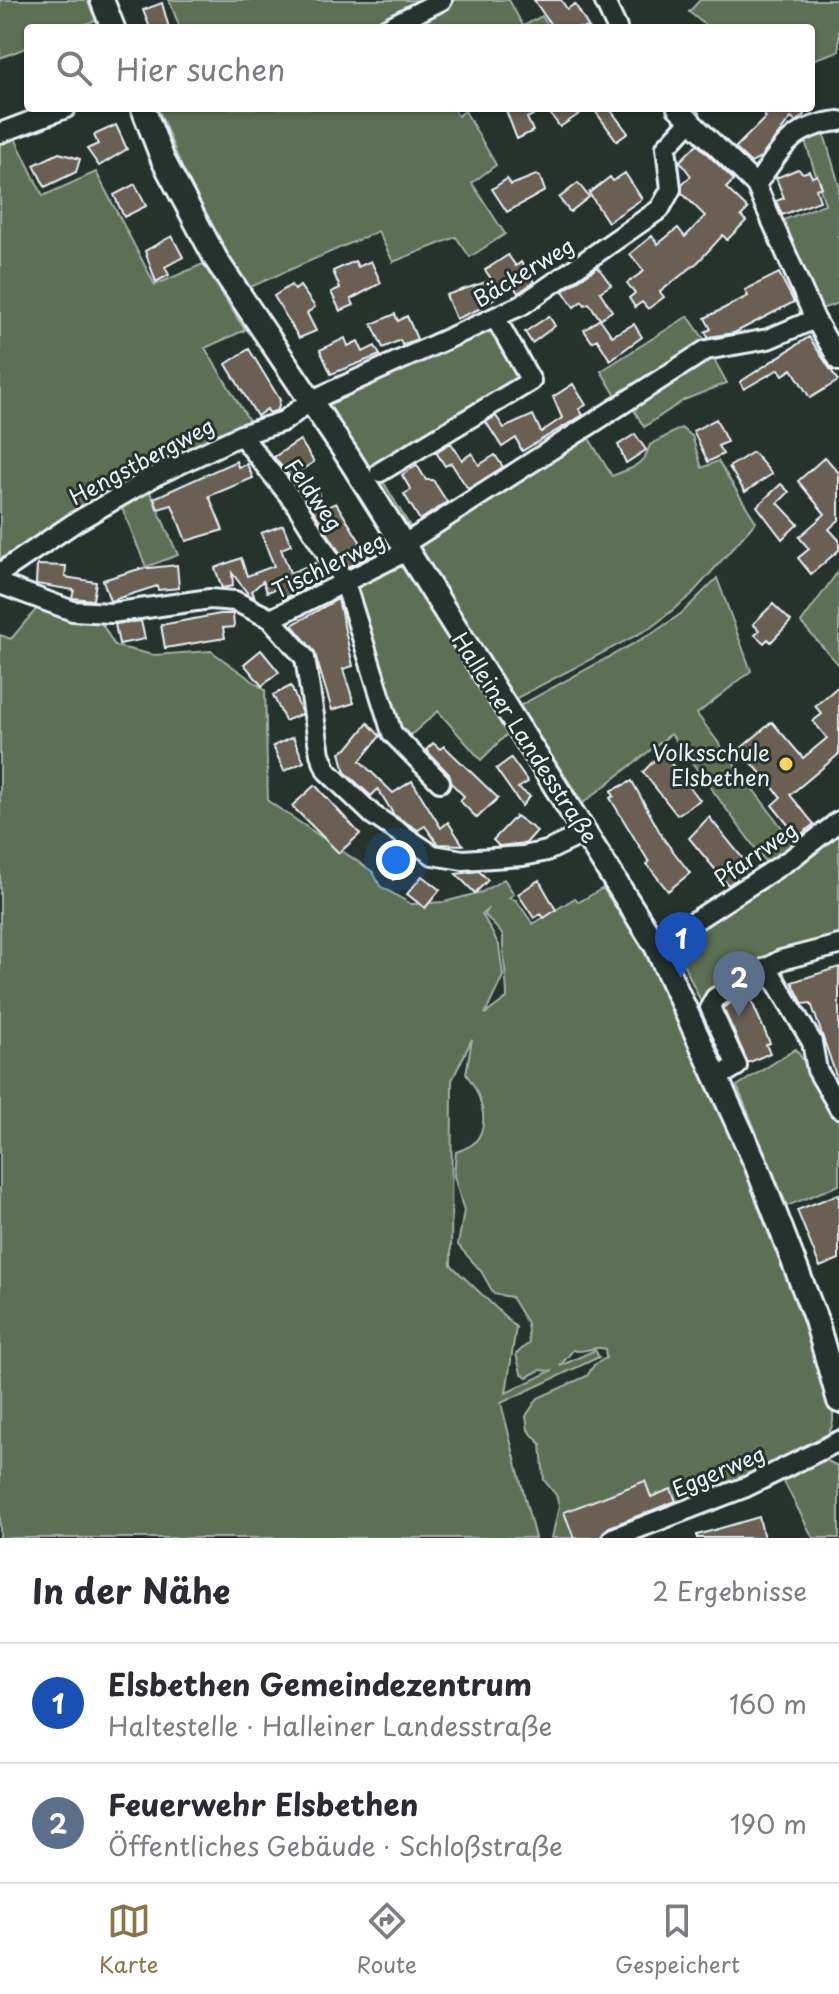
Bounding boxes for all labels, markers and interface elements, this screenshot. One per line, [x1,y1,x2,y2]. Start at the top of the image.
search box [24,24,815,112]
icon: search [52,46,96,90]
text: Hier suchen [116,46,285,91]
street label: Bäckerweg [466,228,580,314]
street label: Hengstbergweg [62,408,220,512]
street label: Feldweg [278,451,352,537]
street label: Tischlerweg [266,522,390,606]
street label: Halleiner Landesstraße [445,625,607,849]
place label: Volksschule Elsbethen [652,735,770,793]
marker: Volksschule Elsbethen [777,755,795,773]
street label: Pfarrweg [706,812,804,894]
your location [376,840,416,880]
pin: 1 [655,912,707,978]
pin: 2 [713,951,765,1017]
street label: Eggerweg [666,1436,770,1504]
text: In der Nähe [32,1564,230,1616]
text: 2 Ergebnisse [652,1571,807,1610]
text: Elsbethen Gemeindezentrum [108,1661,532,1706]
text: 1 [52,1684,64,1723]
text: 160 m [729,1684,807,1723]
text: Haltestelle · Halleiner Landesstraße [108,1706,552,1745]
text: Feuerwehr Elsbethen [108,1781,418,1826]
text: 2 [49,1804,67,1843]
text: 190 m [730,1804,807,1843]
text: Öffentliches Gebäude · Schloßstraße [108,1826,563,1865]
tab: Karte [99,1899,159,1980]
tab: Route [357,1899,417,1980]
tab: Gespeichert [615,1899,740,1980]

